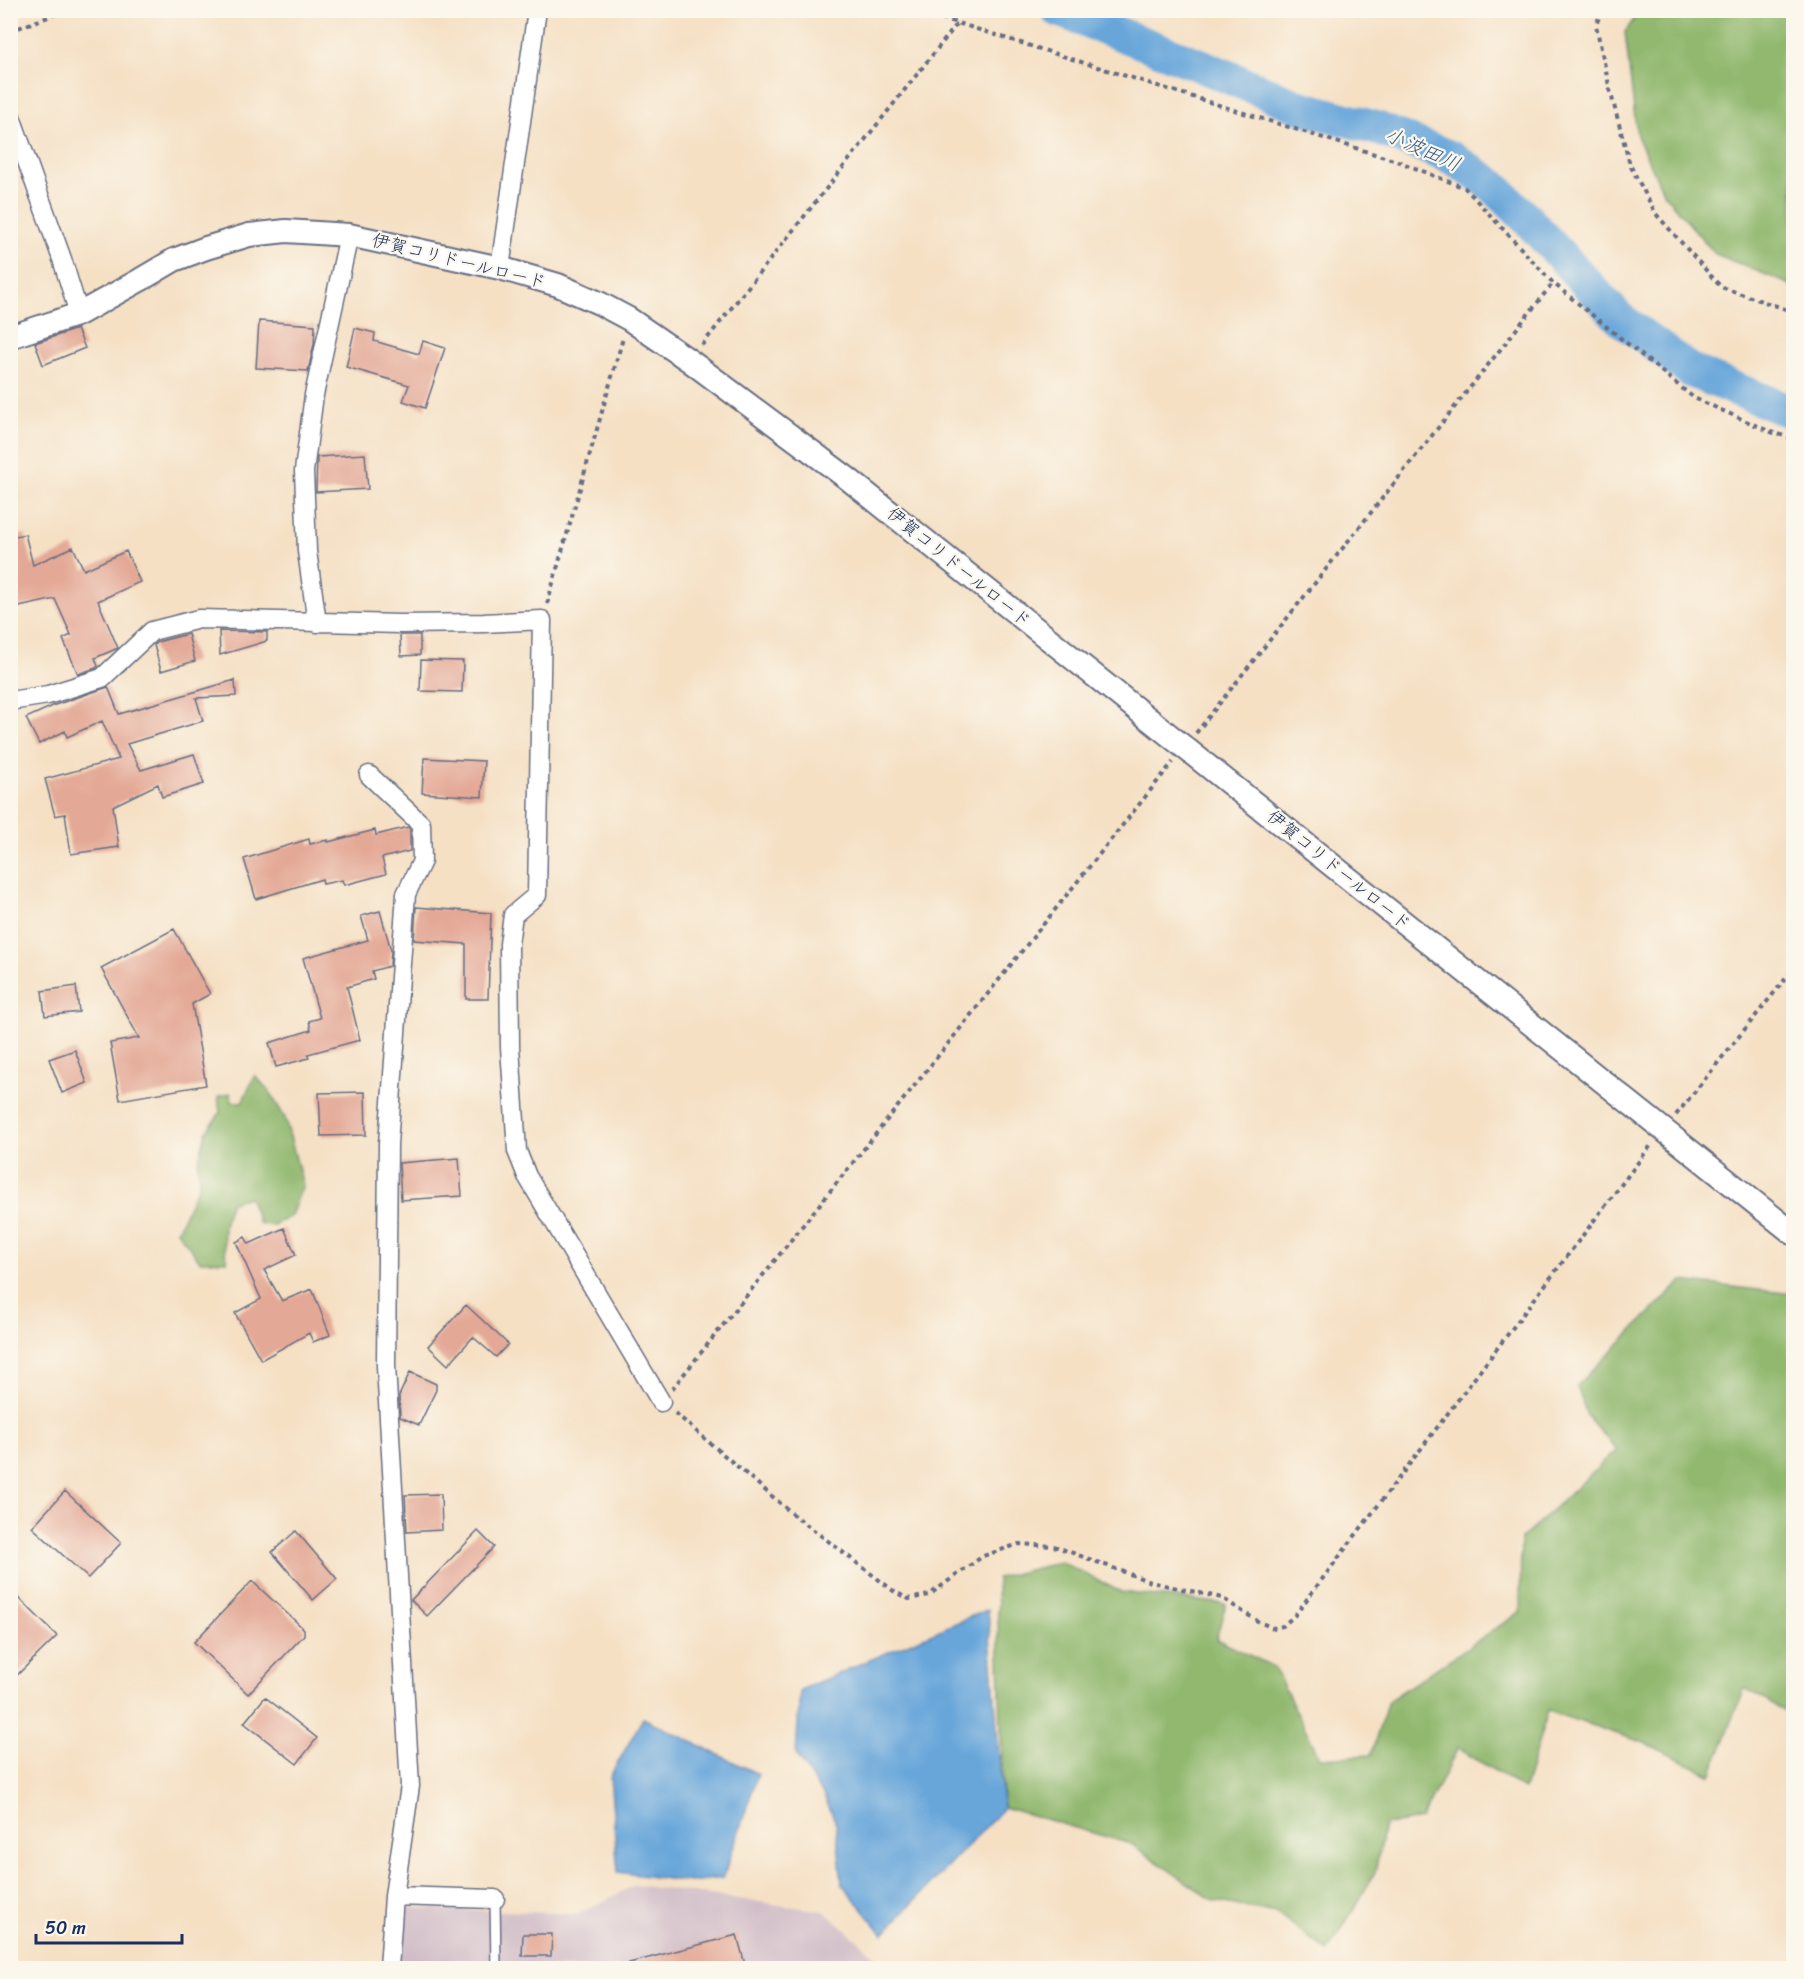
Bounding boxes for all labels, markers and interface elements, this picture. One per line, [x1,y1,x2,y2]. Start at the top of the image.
water label: 小波田川 [1379,117,1466,182]
street label: 伊賀コリドールロード [368,224,550,298]
street label: 伊賀コリドールロード [879,498,1039,636]
street label: 伊賀コリドールロード [1259,801,1419,939]
scale bar [36,1907,182,1945]
text: 50 m [45,1912,86,1944]

